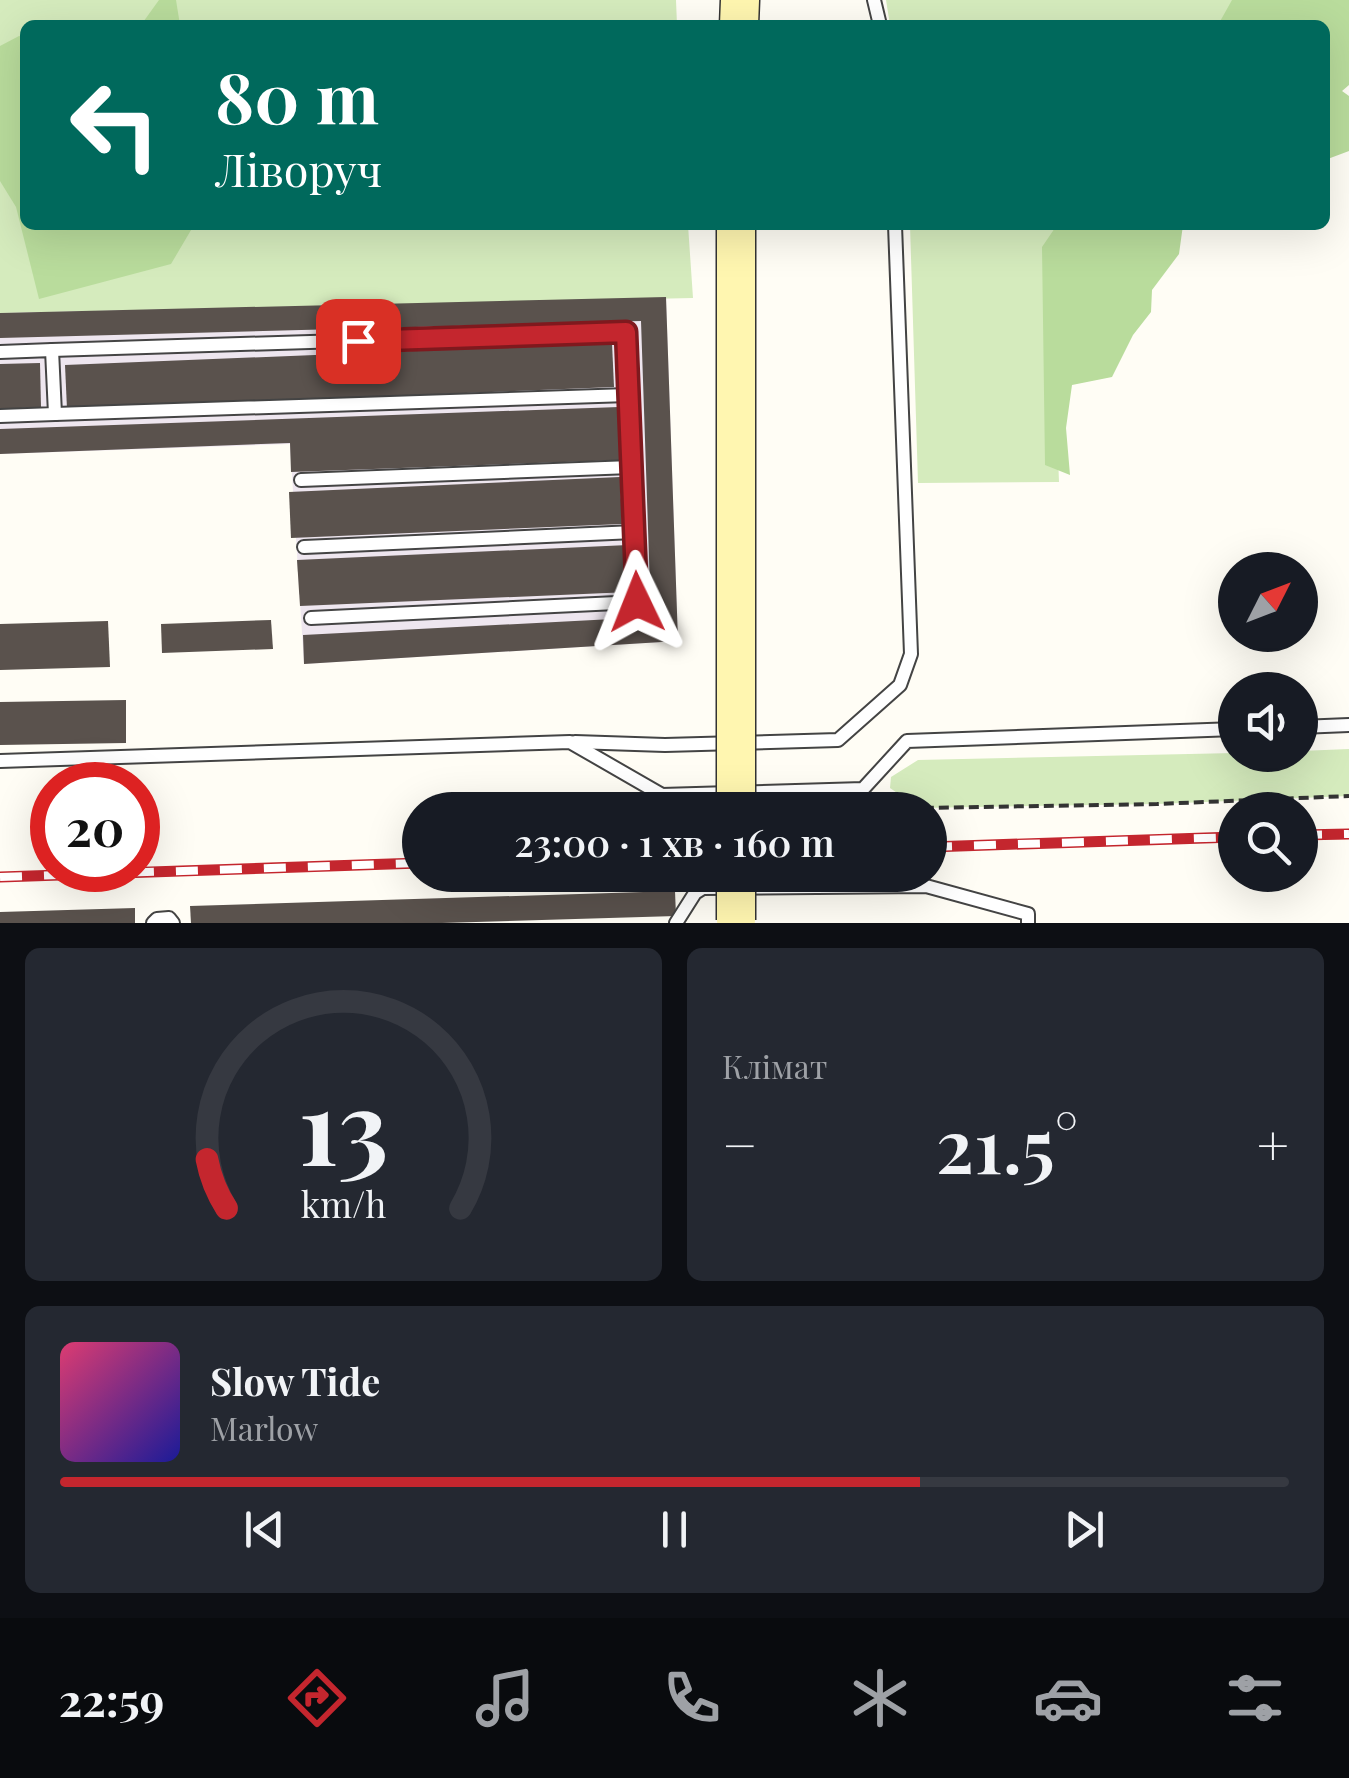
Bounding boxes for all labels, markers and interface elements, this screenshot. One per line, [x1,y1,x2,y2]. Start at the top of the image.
text: 80 m [215,48,379,142]
icon: left [50,60,180,190]
text: Ліворуч [215,138,382,198]
pin [316,299,401,384]
icon: arrive [331,314,386,369]
position arrow [585,550,689,654]
north arrow [1218,552,1318,652]
map controls [1218,552,1318,892]
button: sound [1218,672,1318,772]
speed limit sign: 20 [30,762,160,892]
button: search [1218,792,1318,892]
text: 23:00 · 1 хв · 160 m [514,816,835,867]
text: Клімат [722,1044,827,1087]
text: 13 [299,1053,388,1192]
text: 21.5° [936,1093,1078,1193]
text: − [722,1106,758,1180]
text: + [1257,1106,1289,1180]
text: km/h [301,1179,386,1227]
text: Slow Tide [210,1355,380,1406]
text: Marlow [210,1406,318,1449]
icon: previous [237,1502,292,1557]
icon: pause [647,1502,702,1557]
icon: next [1057,1502,1112,1557]
icon: directions [282,1663,352,1733]
icon: music [470,1663,540,1733]
icon: phone [657,1663,727,1733]
icon: climate [845,1663,915,1733]
icon: car [1033,1663,1103,1733]
icon: filters [1220,1663,1290,1733]
text: 22:59 [59,1668,164,1728]

